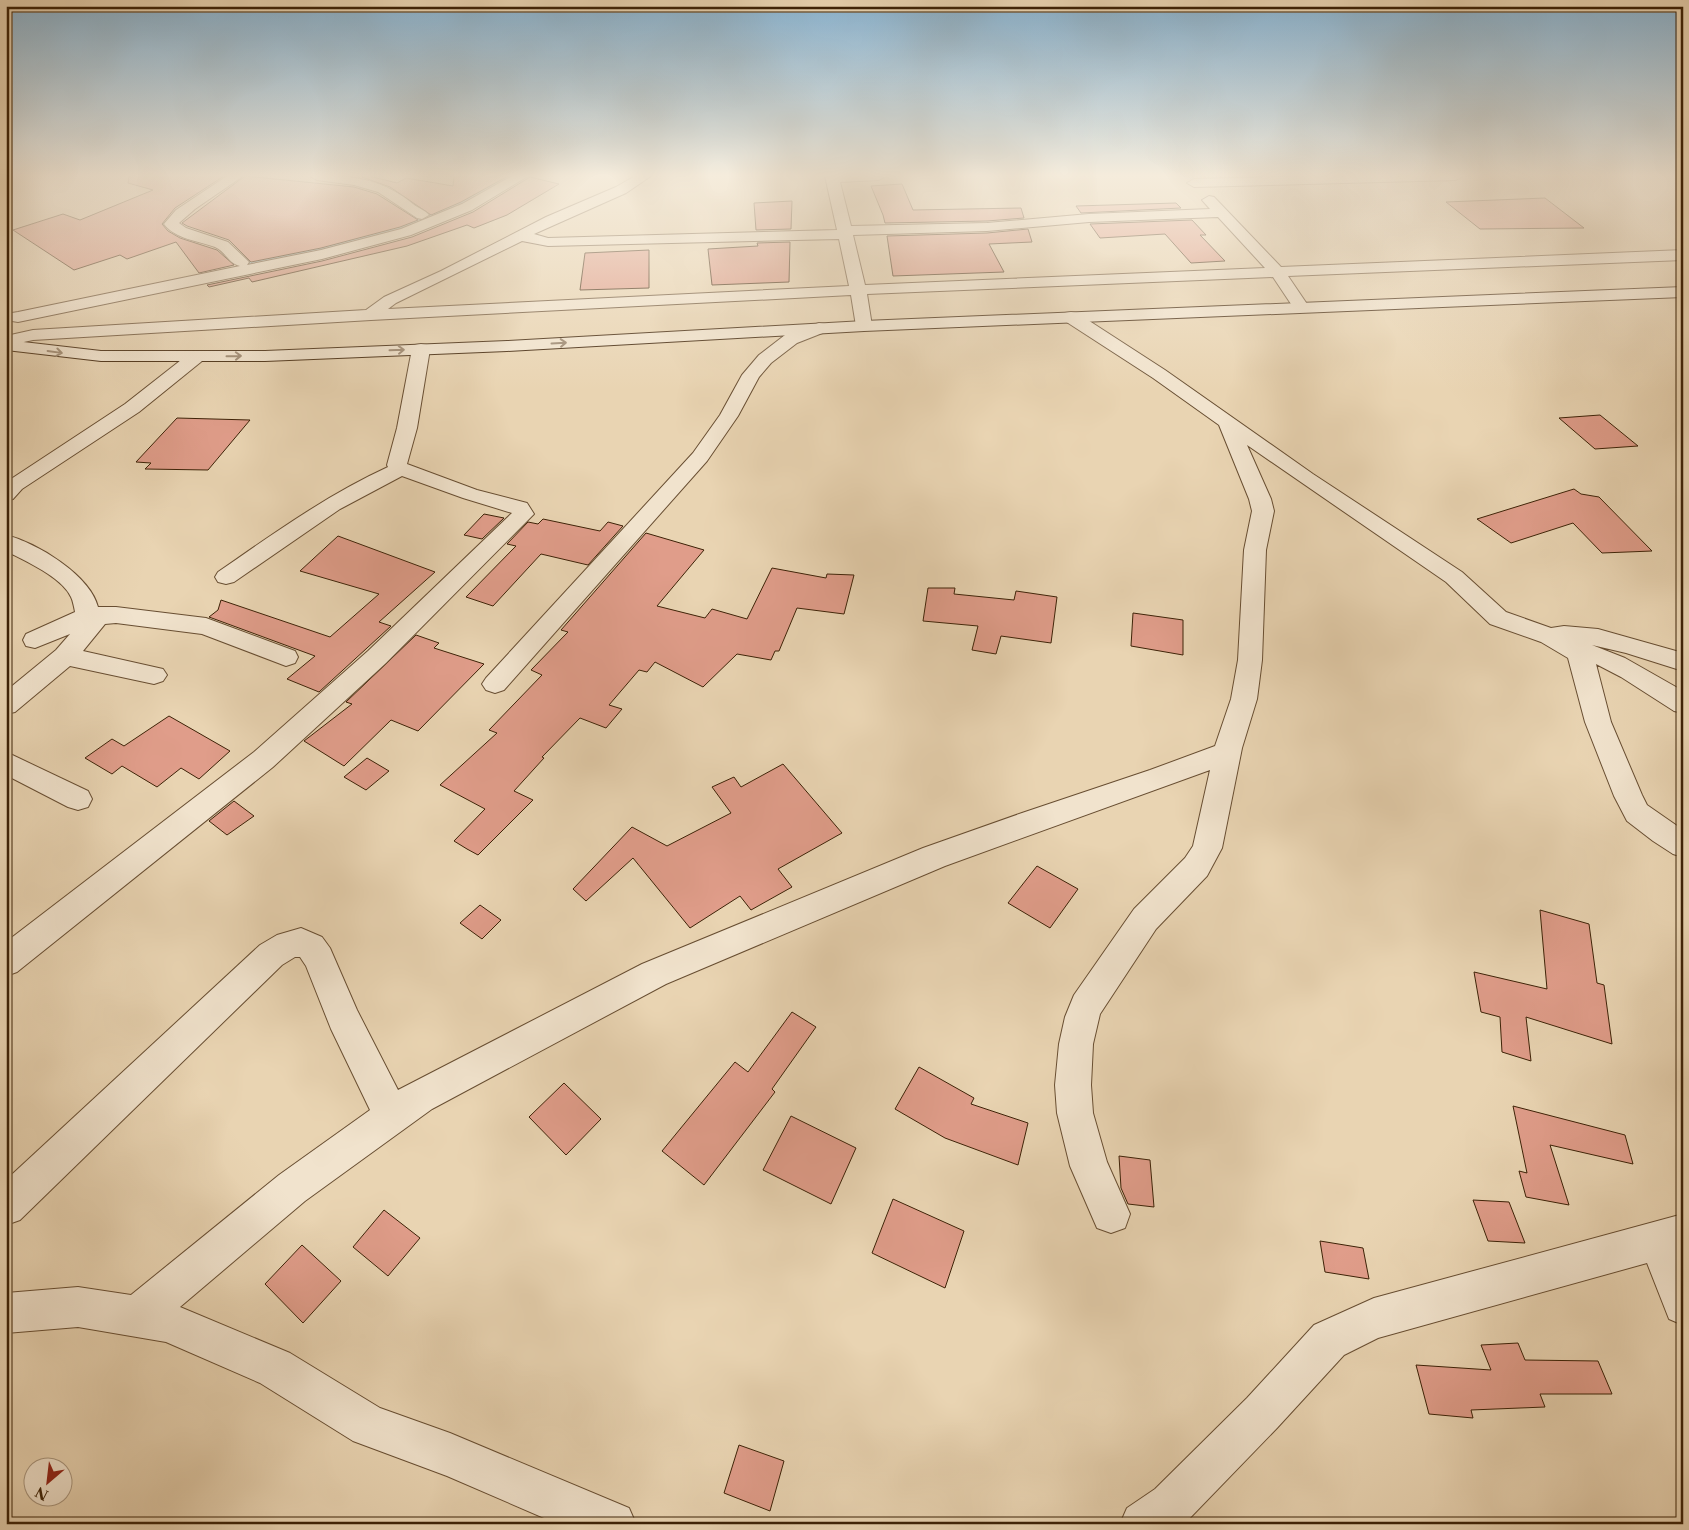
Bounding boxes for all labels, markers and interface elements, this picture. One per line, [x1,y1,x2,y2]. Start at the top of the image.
one-way arrow [551,338,567,347]
one-way arrow [388,346,404,355]
one-way arrow [46,347,62,357]
one-way arrow [226,352,242,361]
north arrow [22,1458,72,1508]
text: N [32,1483,51,1504]

